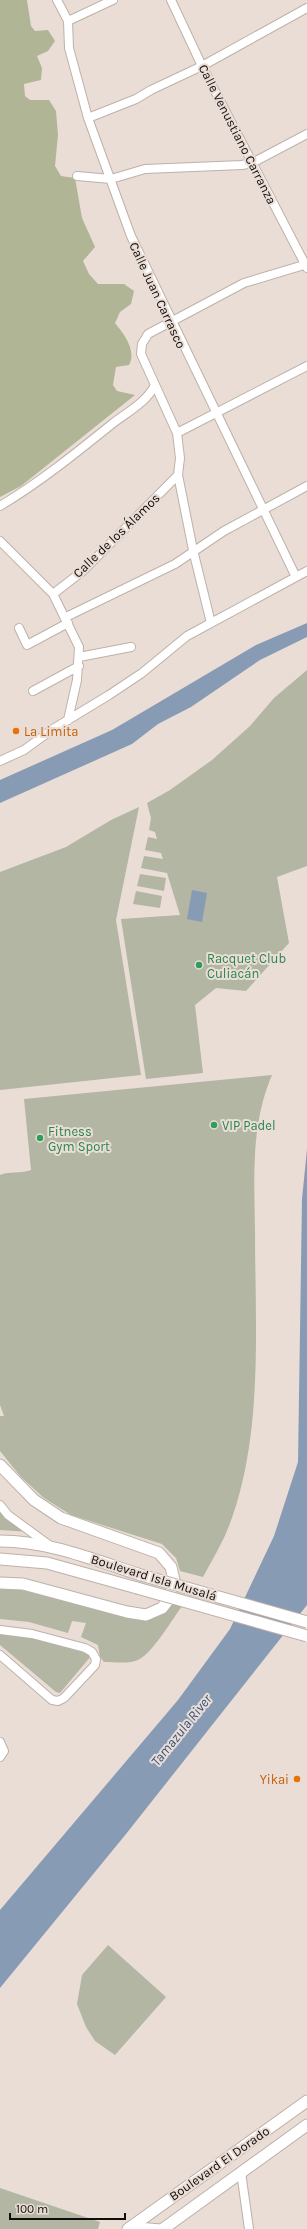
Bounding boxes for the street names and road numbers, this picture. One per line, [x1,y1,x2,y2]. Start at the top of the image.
street label: Calle Venustiano Carranza [196,62,279,207]
street label: Calle Juan Carrasco [126,240,189,351]
street label: Calle de los Álamos [69,489,163,581]
street label: Boulevard Isla Musalá [89,1551,218,1604]
street label: Boulevard El Dorado [166,2123,272,2204]

